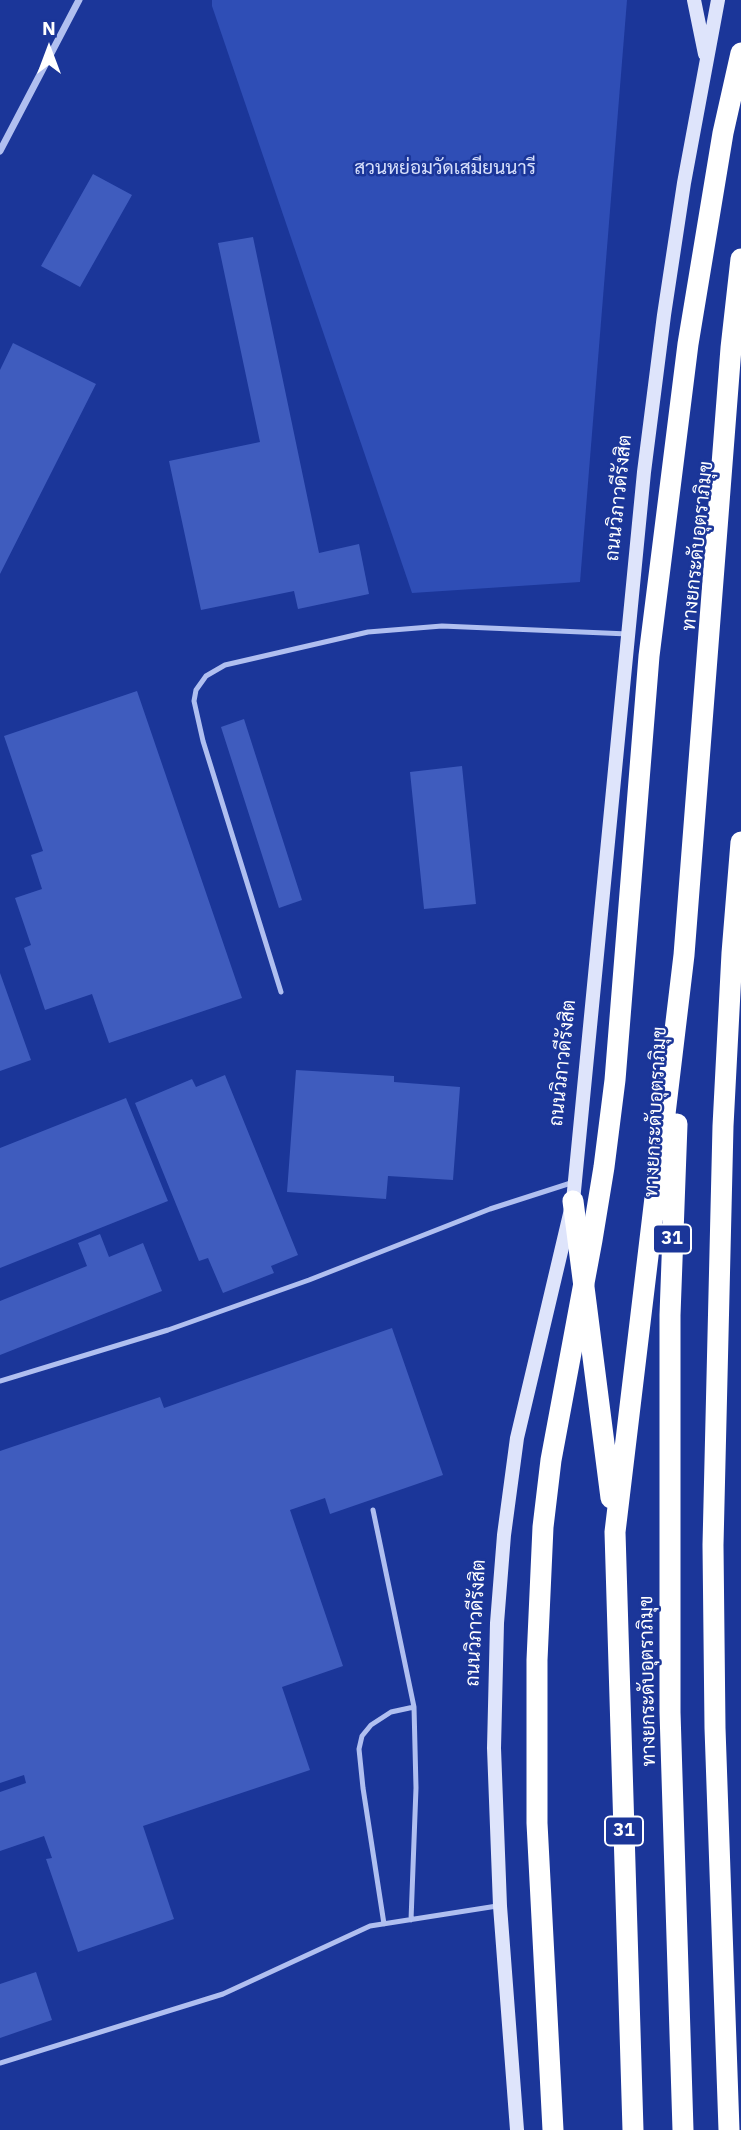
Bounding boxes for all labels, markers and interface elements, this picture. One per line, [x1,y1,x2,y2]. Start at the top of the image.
north arrow [14,14,84,84]
text: N [42,16,56,40]
park label: สวนหย่อมวัดเสมียนนารี [354,158,536,180]
street label: ถนนวิภาวดีรังสิต [601,434,637,562]
street label: ทางยกระดับอุตราภิมุข [678,460,718,632]
street label: ถนนวิภาวดีรังสิต [545,999,581,1127]
street label: ทางยกระดับอุตราภิมุข [640,1026,672,1198]
road number: 31 [653,1224,691,1254]
street label: ถนนวิภาวดีรังสิต [461,1559,491,1687]
street label: ทางยกระดับอุตราภิมุข [635,1595,661,1767]
road number: 31 [605,1816,643,1845]

